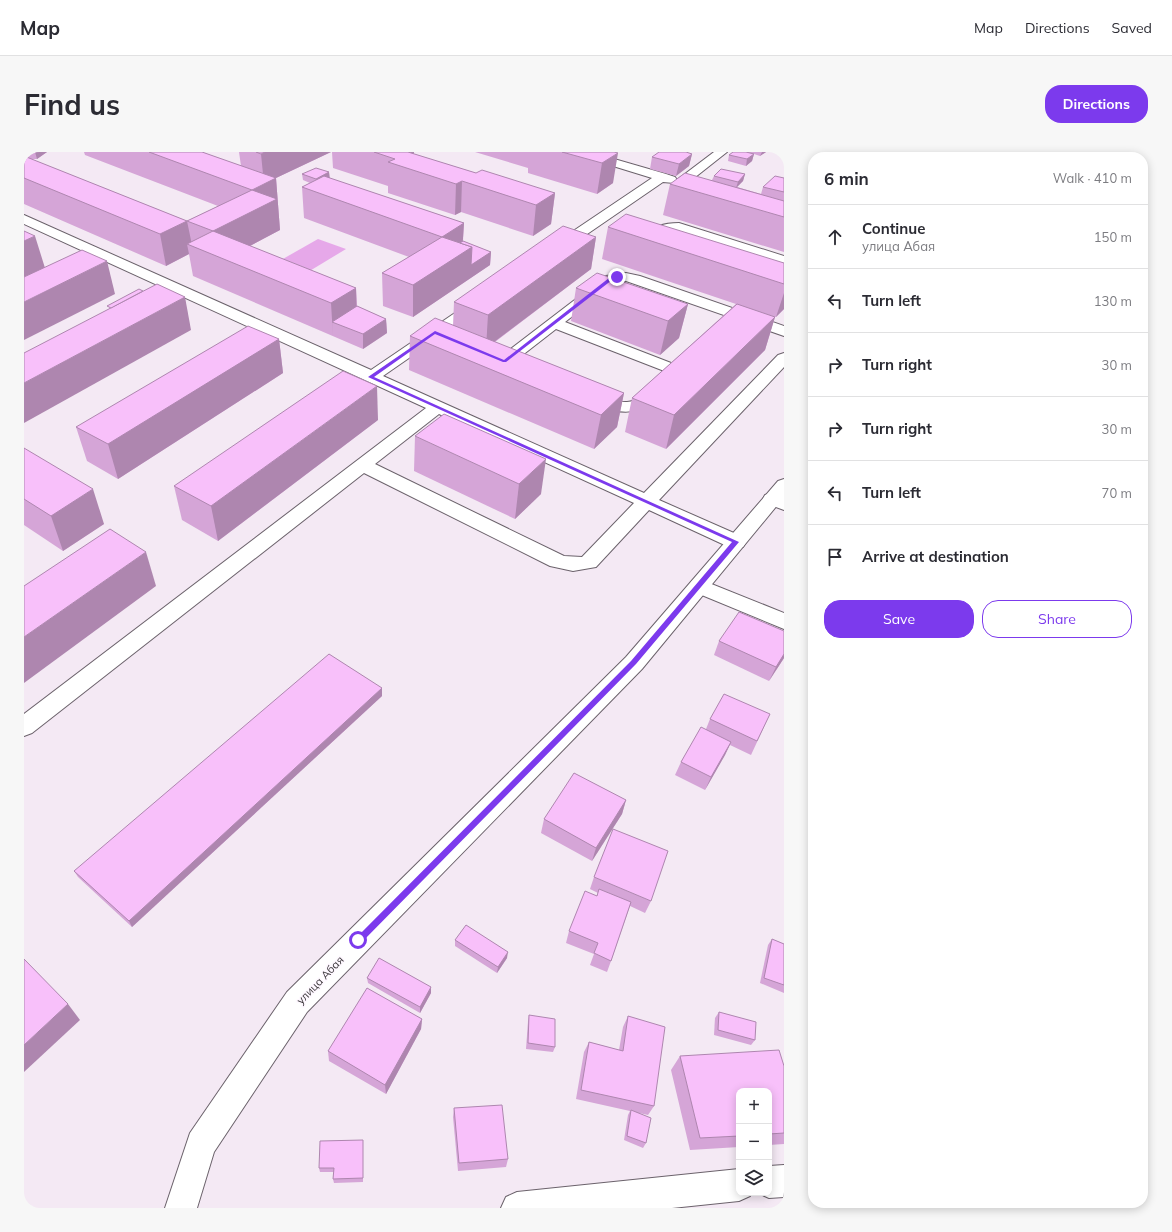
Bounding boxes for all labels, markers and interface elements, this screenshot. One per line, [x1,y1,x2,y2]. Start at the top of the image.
text: Map [20,16,60,40]
text: Map [974,19,1003,37]
text: Directions [1025,19,1090,37]
text: Saved [1112,19,1152,37]
button: Directions [1045,85,1148,123]
text: Find us [24,87,120,122]
text: 6 min [824,168,869,189]
text: Walk · 410 m [1053,170,1132,186]
text: Continue [862,219,925,238]
icon: ahead [824,226,846,248]
text: 150 m [1094,229,1132,245]
text: улица Абая [862,238,935,254]
route end [608,268,626,286]
icon: left [824,290,846,312]
text: Turn left [862,291,921,310]
text: 130 m [1094,293,1132,309]
icon: right [824,354,846,376]
text: Turn right [862,355,932,374]
text: 30 m [1102,357,1132,373]
icon: right [824,418,846,440]
text: Turn right [862,419,932,438]
text: 30 m [1102,421,1132,437]
icon: left [824,482,846,504]
text: Turn left [862,483,921,502]
text: 70 m [1102,485,1132,501]
icon: arrive [824,546,846,568]
text: Arrive at destination [862,547,1009,566]
button: Save [824,600,974,638]
button: Share [982,600,1132,638]
route start [349,931,367,949]
street label: улица Абая [293,953,347,1007]
map controls [736,1088,772,1196]
button: + [736,1088,772,1124]
button: − [736,1124,772,1160]
button: layers [736,1160,772,1196]

